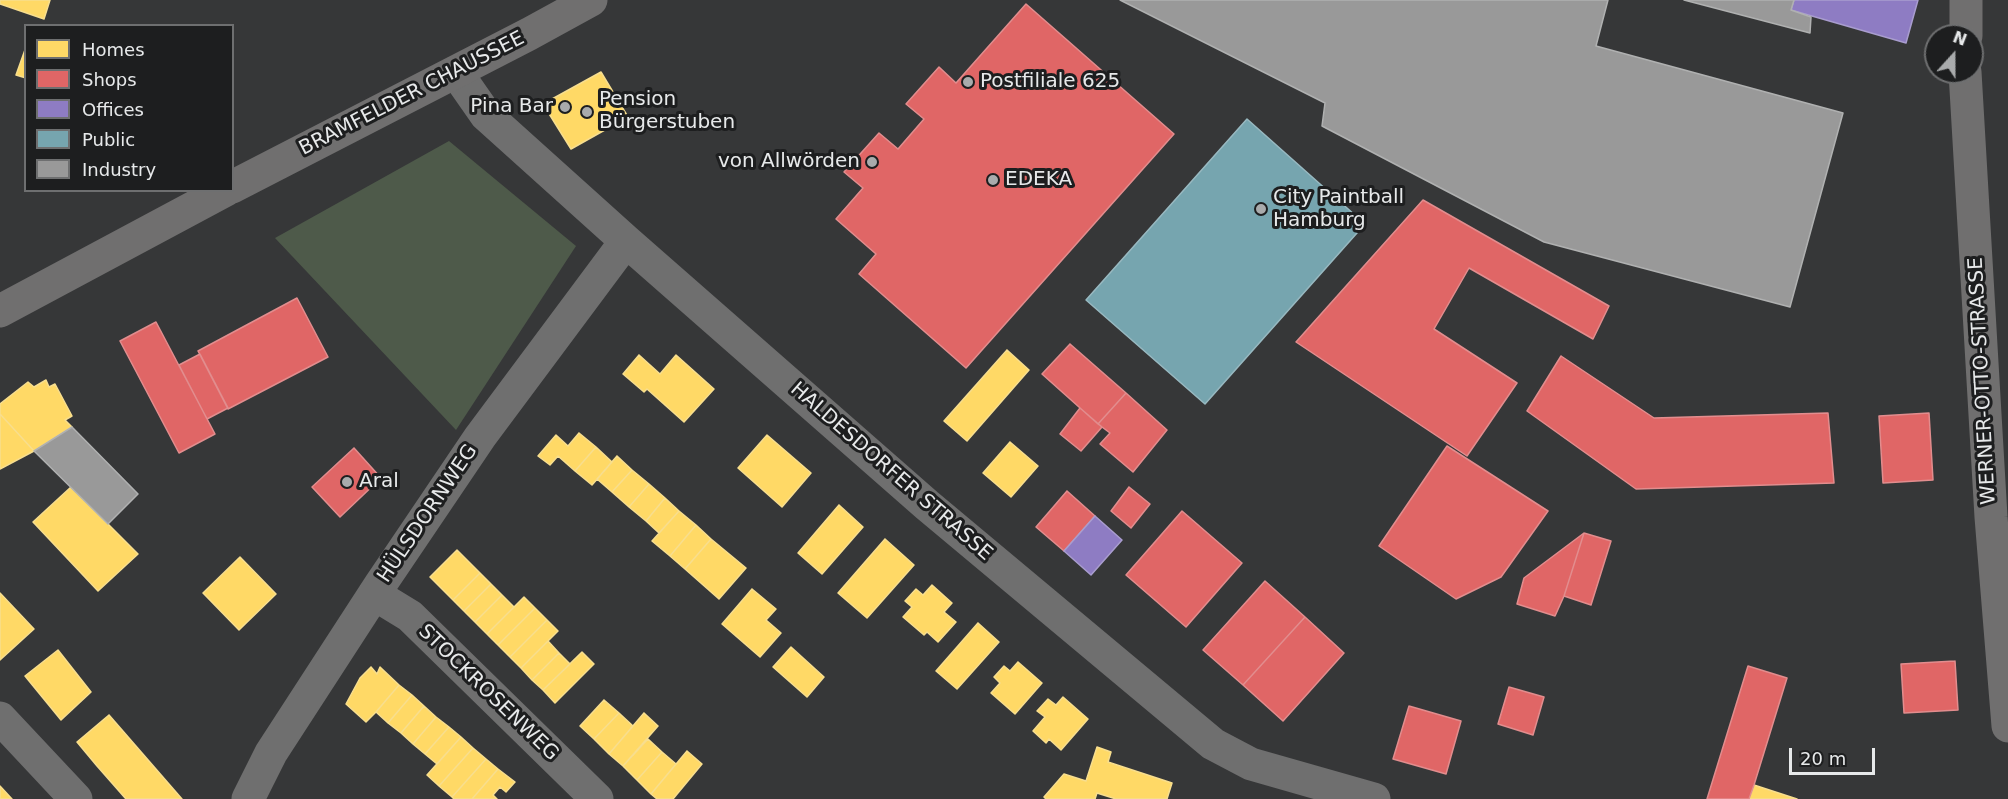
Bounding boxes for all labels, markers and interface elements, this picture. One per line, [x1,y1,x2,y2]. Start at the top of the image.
legend [24,24,234,192]
north arrow [1924,24,1984,84]
street label: BRAMFELDER CHAUSSEE [295,27,529,161]
text: N [1950,27,1970,50]
text: Homes [82,39,145,60]
text: Shops [82,69,137,90]
place label: Postfiliale 625 [980,70,1120,94]
marker: Postfiliale 625 [961,75,975,89]
place label: Pension Bürgerstuben [599,88,735,135]
place label: Pina Bar [470,95,553,119]
text: Offices [82,99,144,120]
marker: Pina Bar [558,100,572,114]
marker: Pension Bürgerstuben [580,105,594,119]
text: Public [82,129,135,150]
place label: von Allwörden [718,150,860,174]
marker: von Allwörden [865,155,879,169]
text: Industry [82,159,156,180]
place label: EDEKA [1005,168,1072,192]
marker: EDEKA [986,173,1000,187]
place label: City Paintball Hamburg [1273,186,1404,233]
marker: City Paintball Hamburg [1254,202,1268,216]
street label: WERNER-OTTO-STRASSE [1965,257,2001,505]
street label: HALDESDORFER STRASSE [785,378,997,566]
street label: HÜLSDORNWEG [373,440,483,588]
place label: Aral [359,470,399,494]
marker: Aral [340,475,354,489]
street label: STOCKROSENWEG [413,620,563,766]
scale bar [1792,736,1878,774]
text: 20 m [1800,748,1846,769]

